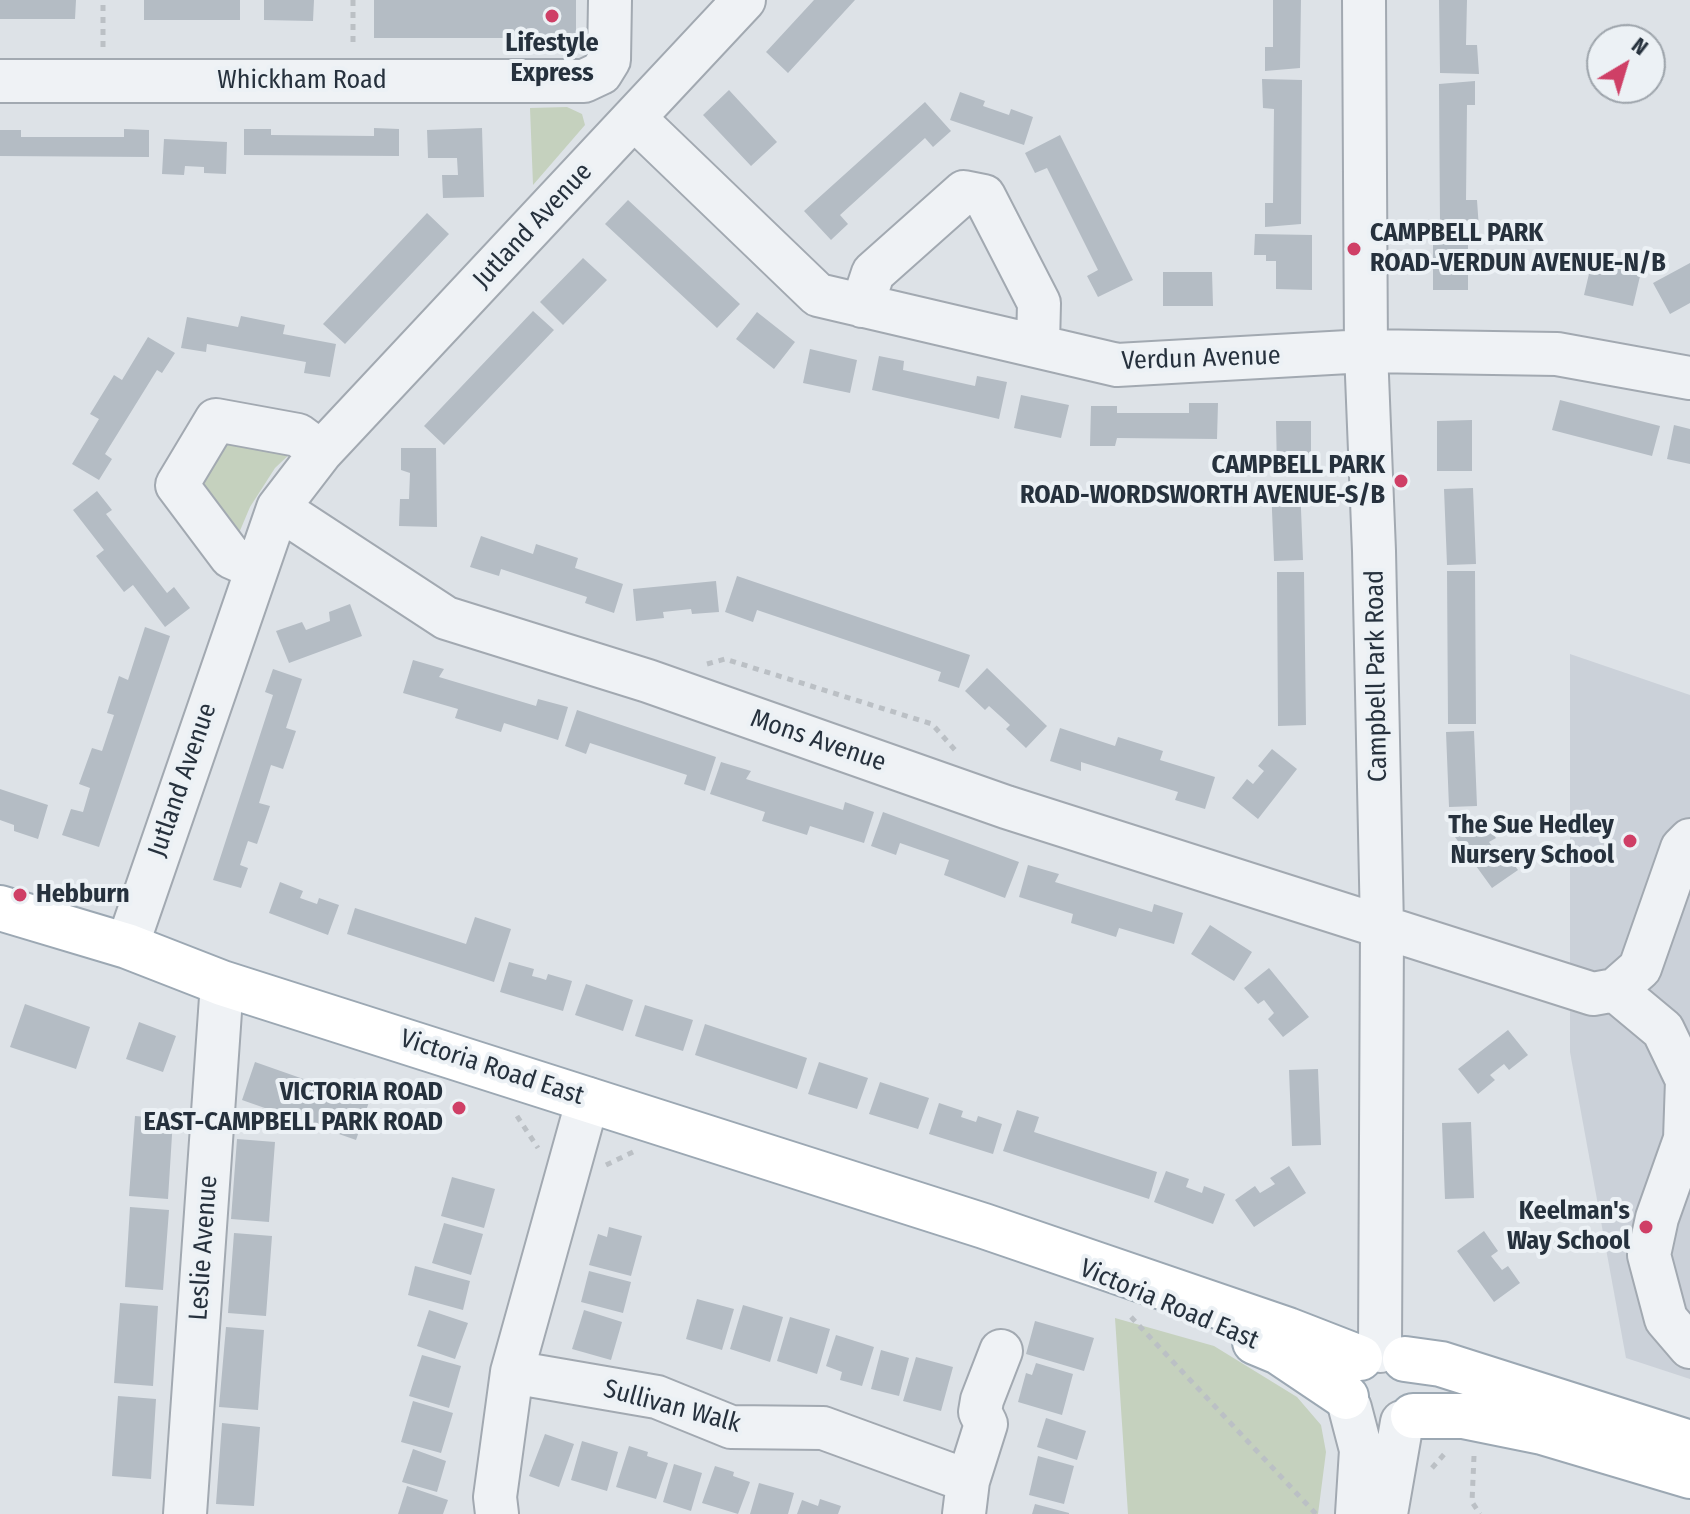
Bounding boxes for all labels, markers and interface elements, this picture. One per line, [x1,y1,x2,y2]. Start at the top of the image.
marker: Lifestyle Express [543,7,561,25]
north arrow [1586,24,1666,104]
place label: Lifestyle Express [505,28,599,90]
text: N [1626,32,1653,61]
street label: Whickham Road [217,65,387,97]
street label: Jutland Avenue [467,157,599,295]
place label: CAMPBELL PARK ROAD-VERDUN AVENUE-N/B [1370,218,1666,280]
marker: CAMPBELL PARK ROAD-VERDUN AVENUE-N/B [1345,240,1363,258]
street label: Verdun Avenue [1121,341,1281,377]
place label: CAMPBELL PARK ROAD-WORDSWORTH AVENUE-S/B [1020,450,1385,512]
marker: CAMPBELL PARK ROAD-WORDSWORTH AVENUE-S/B [1392,472,1410,490]
street label: Campbell Park Road [1360,570,1394,782]
street label: Jutland Avenue [142,699,224,861]
street label: Mons Avenue [746,703,890,779]
place label: The Sue Hedley Nursery School [1448,810,1614,872]
marker: The Sue Hedley Nursery School [1621,832,1639,850]
place label: Hebburn [36,879,130,911]
marker: Hebburn [11,886,29,904]
street label: Victoria Road East [396,1024,588,1112]
place label: VICTORIA ROAD EAST-CAMPBELL PARK ROAD [144,1077,443,1138]
marker: VICTORIA ROAD EAST-CAMPBELL PARK ROAD [450,1099,468,1117]
street label: Leslie Avenue [183,1174,225,1322]
place label: Keelman's Way School [1507,1196,1630,1258]
marker: Keelman's Way School [1637,1218,1655,1236]
street label: Victoria Road East [1075,1253,1263,1357]
street label: Sullivan Walk [600,1374,744,1440]

